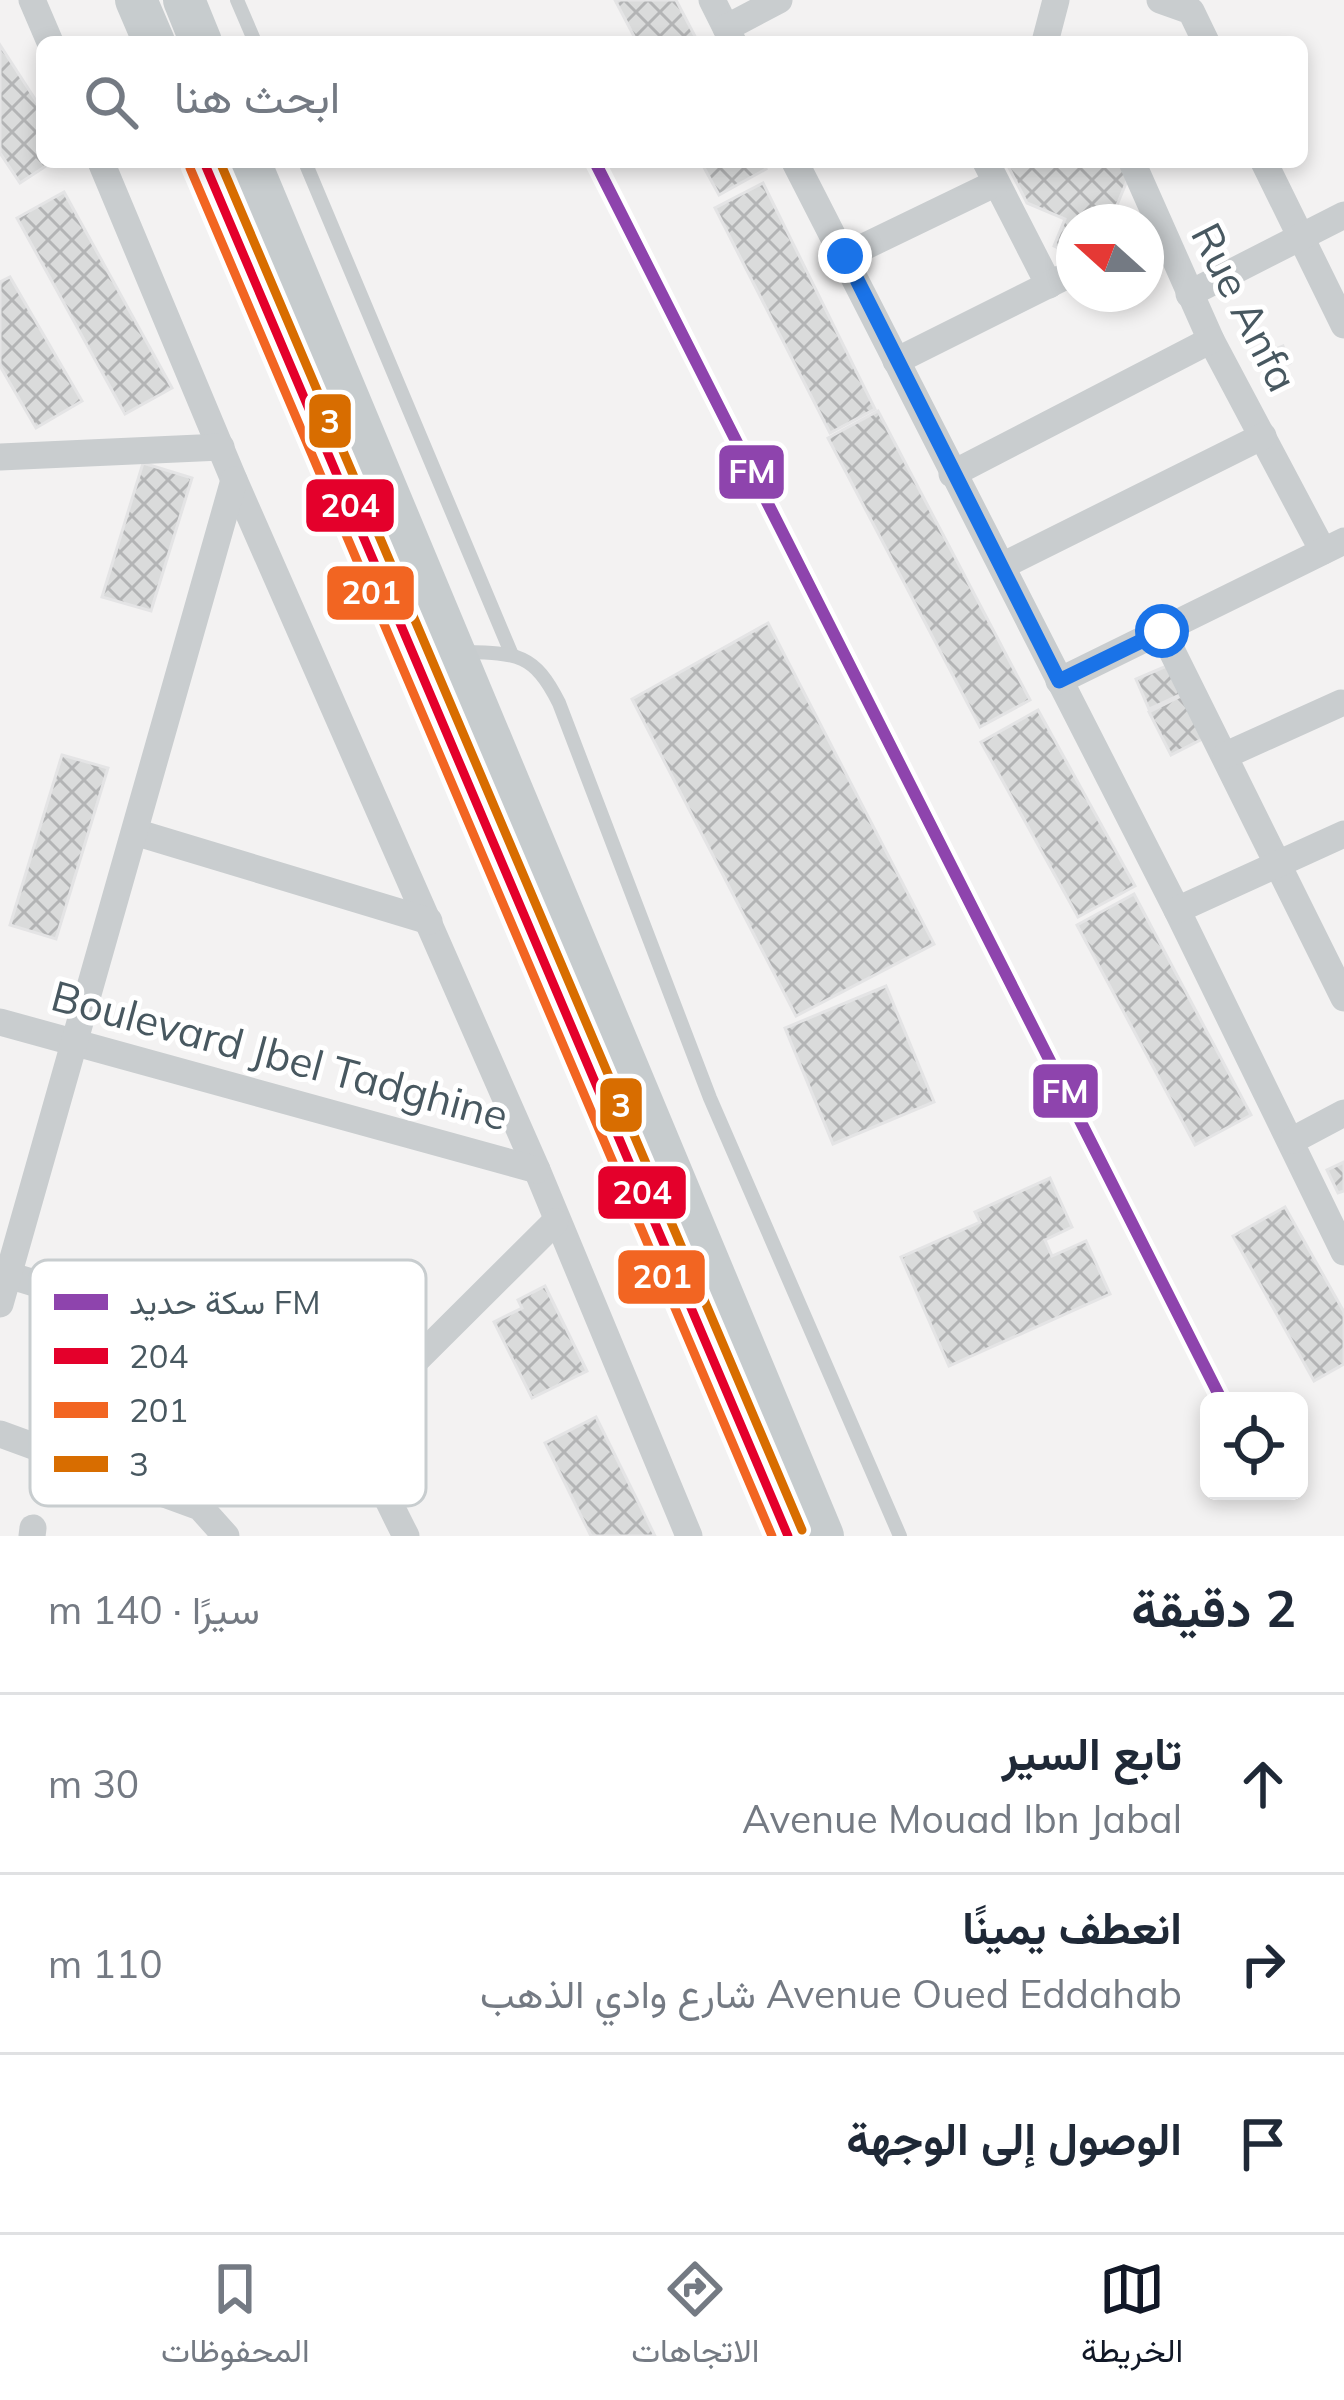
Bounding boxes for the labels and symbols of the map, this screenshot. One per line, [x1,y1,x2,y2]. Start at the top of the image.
north arrow [1056,204,1164,312]
street label: Rue Anfa [1180,214,1310,400]
route end [818,229,872,283]
line badge: 3 [307,392,353,450]
text: 3 [320,400,340,441]
line badge: FM [717,443,786,501]
text: FM [728,450,776,491]
line badge: 204 [304,477,396,534]
text: 204 [320,484,380,525]
line badge: 201 [325,564,416,622]
text: 201 [341,571,401,612]
route start [1135,604,1189,658]
street label: Boulevard Jbel Tadghine [46,969,514,1141]
line badge: FM [1031,1062,1100,1120]
text: FM [1041,1070,1089,1111]
line badge: 3 [598,1076,644,1134]
text: 3 [611,1084,631,1125]
line badge: 204 [596,1164,688,1221]
text: 204 [612,1171,672,1212]
line badge: 201 [616,1248,707,1306]
text: 201 [632,1255,692,1296]
legend [30,1260,426,1506]
text: سكة حديد FM [129,1281,321,1322]
text: 204 [129,1335,188,1376]
text: 201 [129,1389,188,1430]
text: 3 [129,1443,149,1484]

